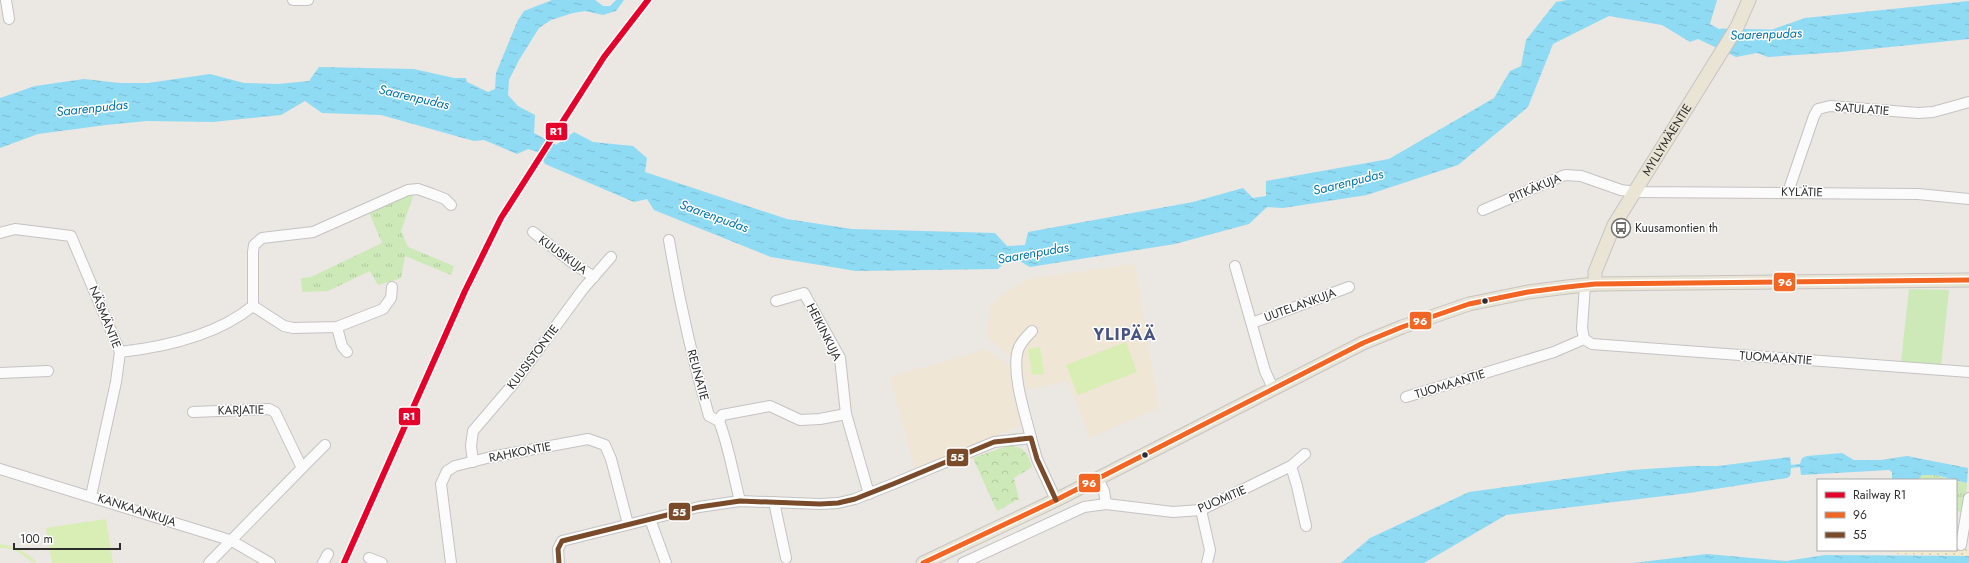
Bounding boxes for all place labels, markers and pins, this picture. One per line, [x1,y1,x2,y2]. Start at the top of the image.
bus stop icon: Kuusamontien th [1610,217,1632,239]
place label: Kuusamontien th [1635,219,1718,237]
unlabelled marker [1480,296,1490,306]
unlabelled marker [1140,450,1150,460]

